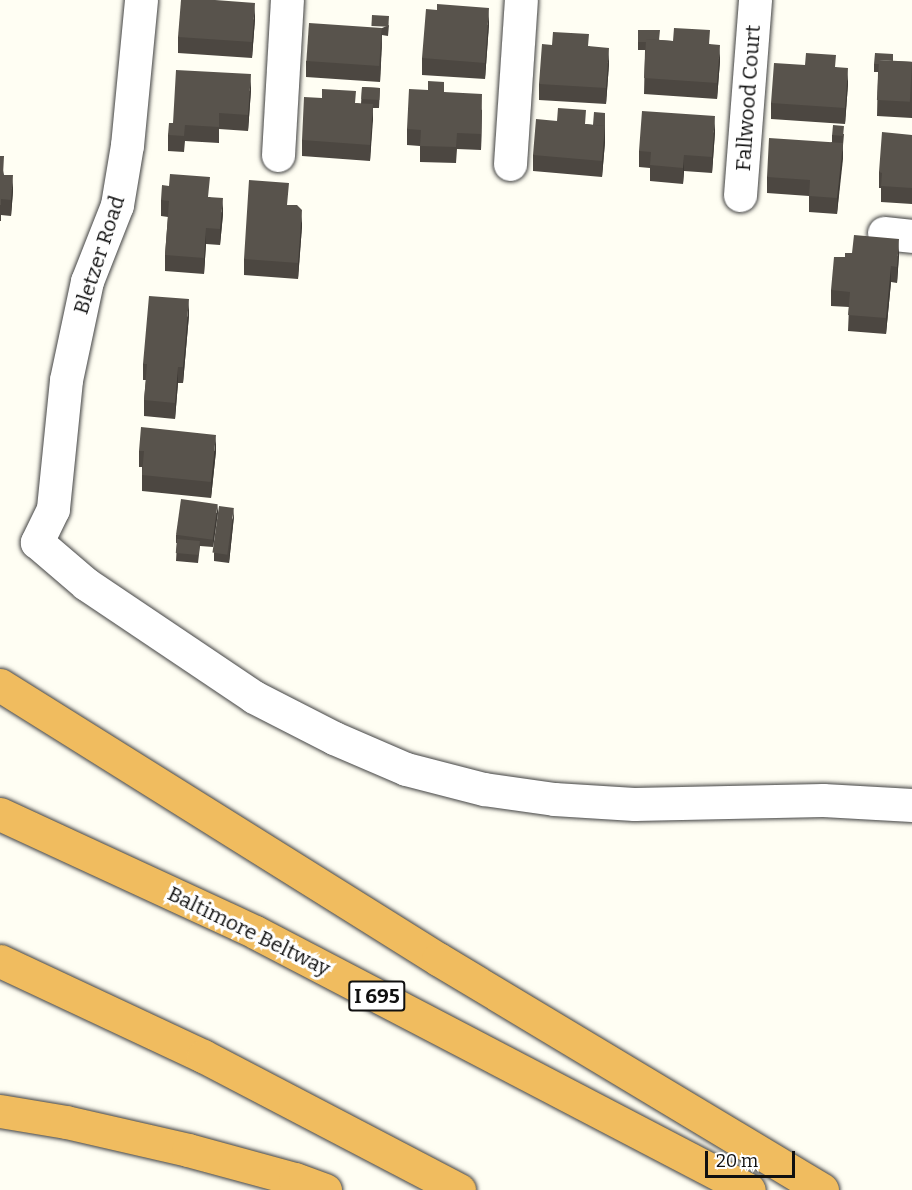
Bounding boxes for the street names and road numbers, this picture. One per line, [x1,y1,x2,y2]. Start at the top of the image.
street label: Fallwood Court [730,24,766,172]
street label: Bletzer Road [68,193,130,317]
street label: Baltimore Beltway [164,881,334,981]
road number: I 695 [347,979,407,1013]

